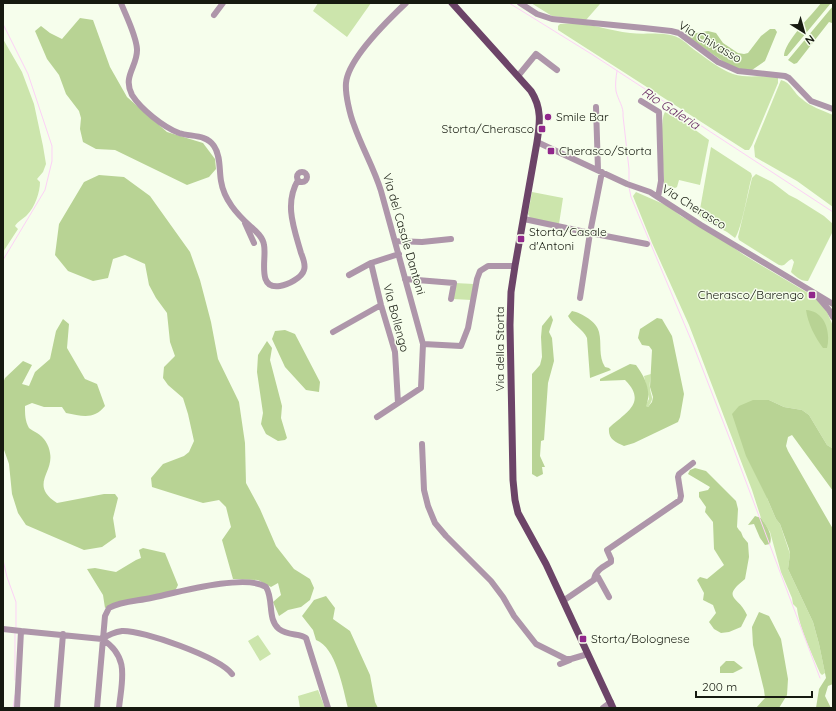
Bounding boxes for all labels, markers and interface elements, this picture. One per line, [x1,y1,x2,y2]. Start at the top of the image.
north arrow [784,12,824,52]
street label: Via Chivasso [676,17,744,66]
text: N [803,32,817,48]
water label: Rio Galeria [639,83,704,133]
place label: Smile Bar [556,109,609,124]
marker: Smile Bar [543,112,553,122]
place label: Storta/Cherasco [442,121,534,136]
marker: Storta/Cherasco [537,124,547,134]
place label: Cherasco/Storta [559,143,652,158]
marker: Cherasco/Storta [546,146,556,156]
street label: Via del Casale Dantoni [380,171,429,296]
street label: Via Cherasco [659,181,729,232]
place label: Storta/Casale d'Antoni [529,224,607,253]
marker: Storta/Casale d'Antoni [516,234,526,244]
street label: Via Bollengo [380,282,413,354]
place label: Cherasco/Barengo [698,287,804,302]
marker: Cherasco/Barengo [807,290,817,300]
street label: Via della Storta [492,306,507,392]
place label: Storta/Bolognese [591,631,690,646]
marker: Storta/Bolognese [578,634,588,644]
scale bar [696,673,812,699]
text: 200 m [702,679,737,694]

